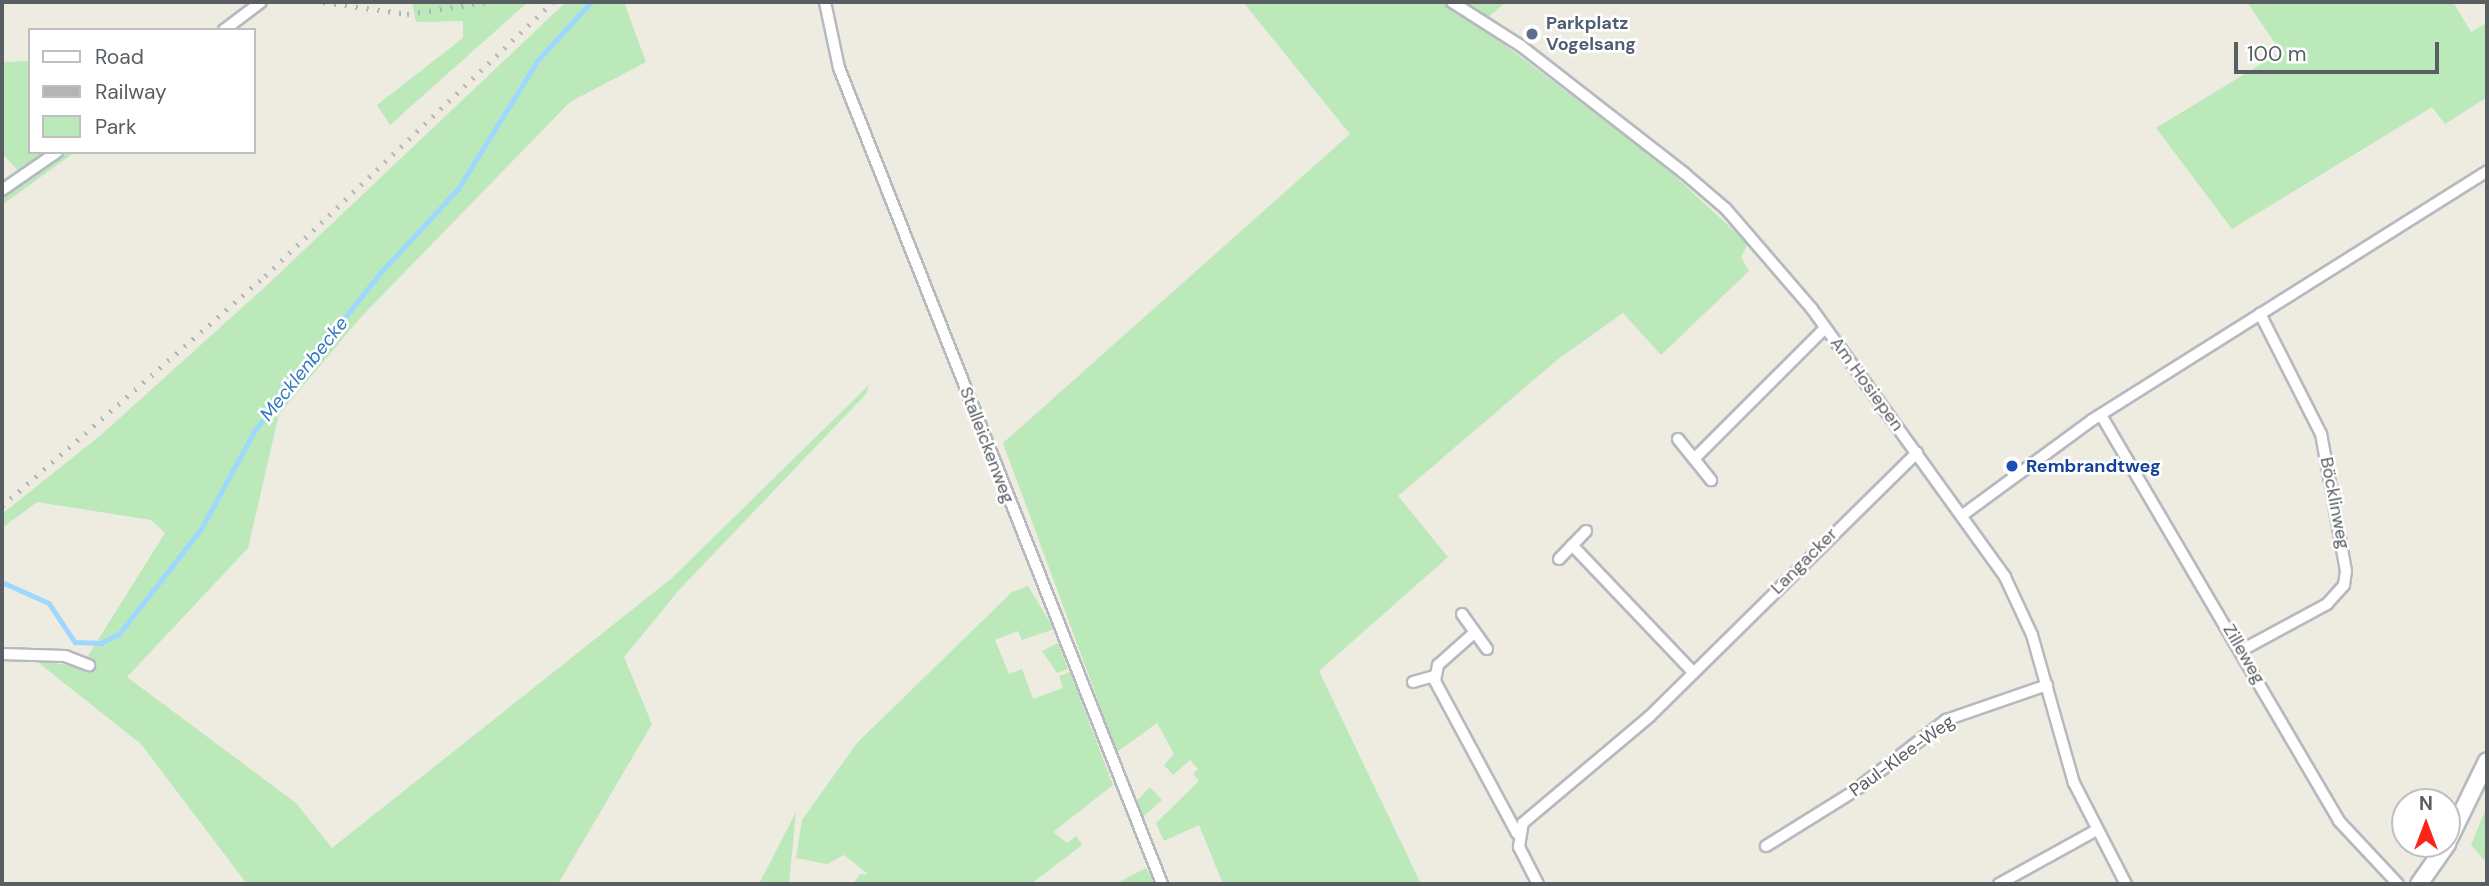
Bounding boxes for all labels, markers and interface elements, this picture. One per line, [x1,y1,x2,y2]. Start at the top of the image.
place label: Parkplatz Vogelsang [1546,13,1636,56]
marker: Parkplatz Vogelsang [1524,26,1540,42]
legend [28,28,256,154]
scale bar [2237,28,2442,72]
text: 100 m [2247,40,2307,68]
text: Road [95,43,144,71]
text: Railway [95,78,167,106]
text: Park [95,113,136,141]
water label: Mecklenbecke [255,312,353,426]
street label: Am Hosiepen [1826,333,1908,435]
street label: Stalleickenweg [955,384,1019,506]
place label: Rembrandtweg [2026,455,2161,477]
street label: Böcklinweg [2316,455,2354,551]
marker: Rembrandtweg [2004,458,2020,474]
street label: Langacker [1766,523,1842,599]
street label: Zilleweg [2218,620,2270,688]
street label: Paul-Klee-Weg [1845,711,1959,801]
north arrow [2391,788,2461,858]
text: N [2419,791,2433,816]

